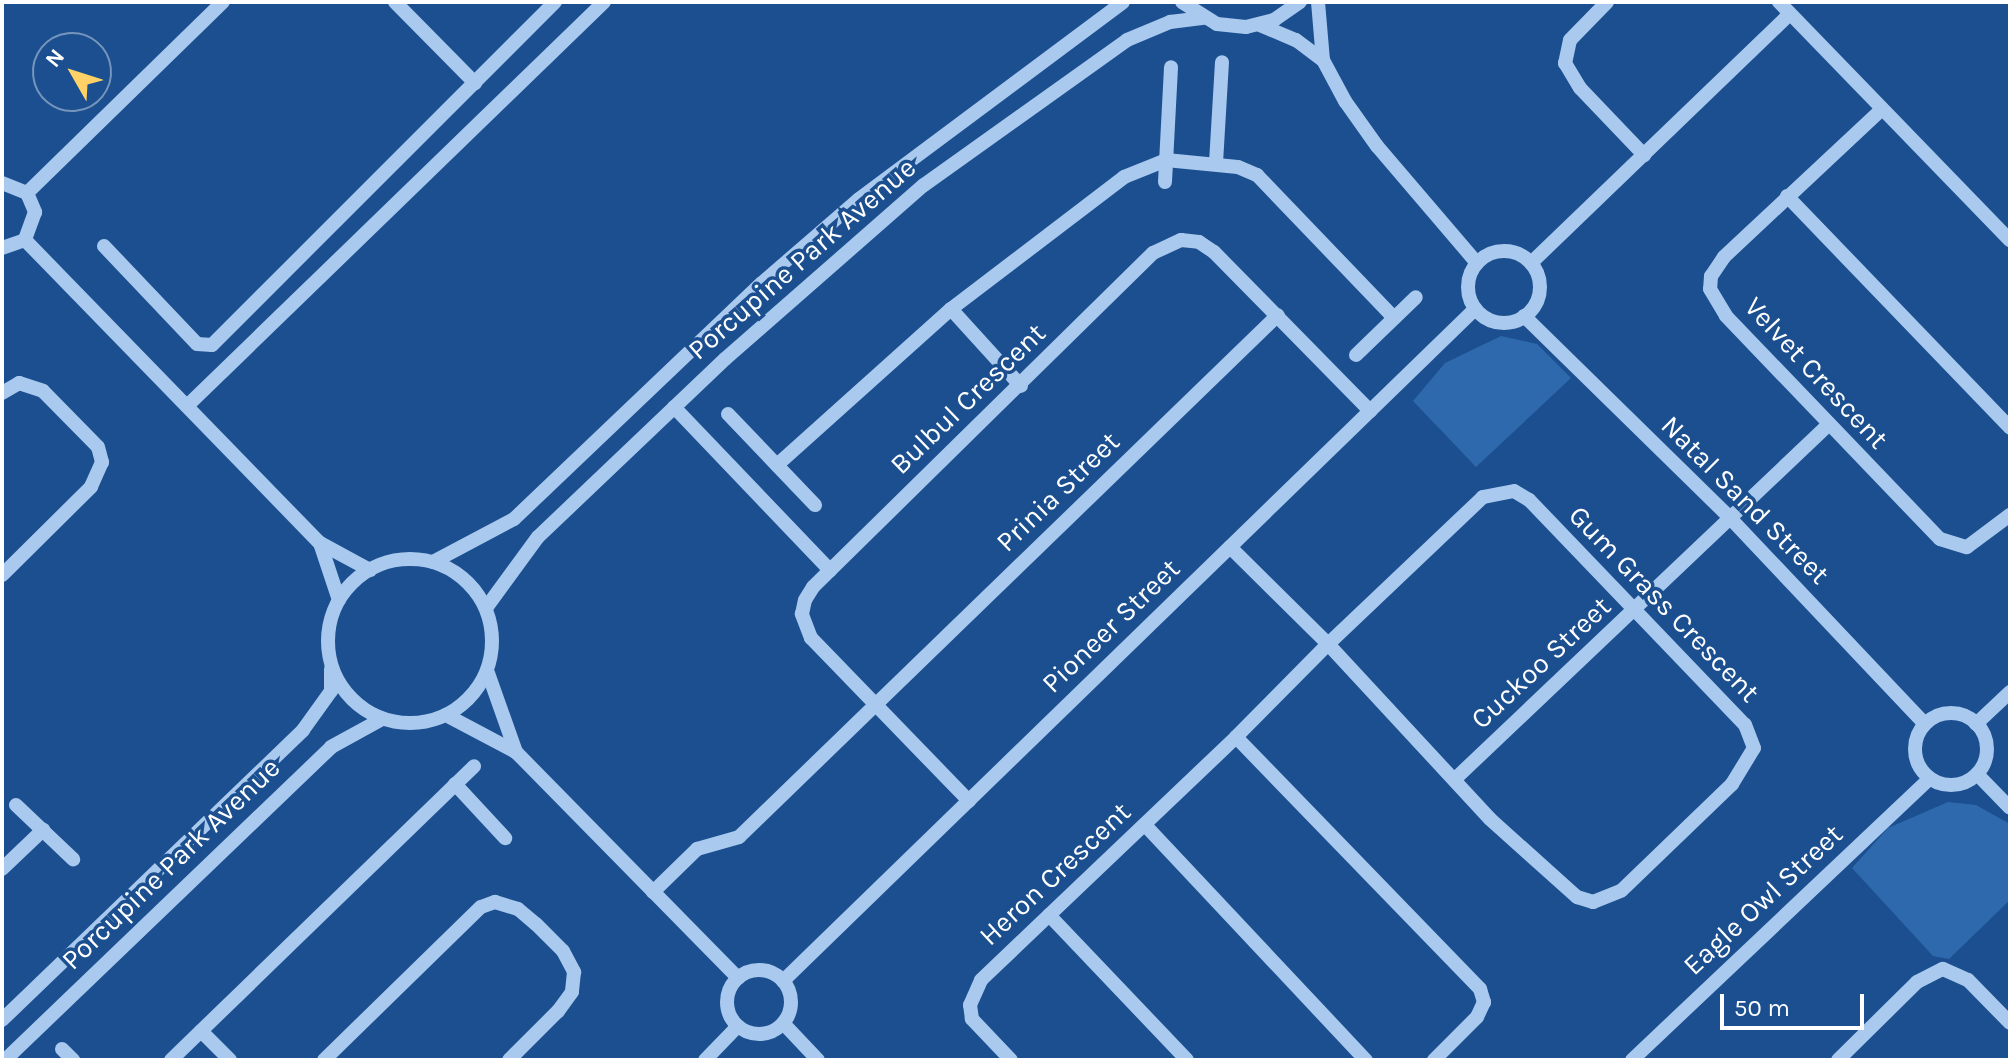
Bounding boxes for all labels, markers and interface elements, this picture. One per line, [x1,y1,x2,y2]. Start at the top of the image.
north arrow [32,32,112,112]
text: N [40,44,70,72]
street label: Porcupine Park Avenue [681,151,923,367]
street label: Velvet Crescent [1737,290,1895,456]
street label: Bulbul Crescent [883,316,1053,482]
street label: Natal Sand Street [1654,409,1836,591]
street label: Prinia Street [989,425,1127,559]
street label: Gum Grass Crescent [1562,499,1766,709]
street label: Pioneer Street [1035,552,1187,700]
street label: Cuckoo Street [1464,590,1618,736]
street label: Porcupine Park Avenue [55,751,287,977]
street label: Heron Crescent [972,795,1138,953]
street label: Eagle Owl Street [1676,818,1850,982]
scale bar [1724,978,1868,1028]
text: 50 m [1734,994,1790,1022]

